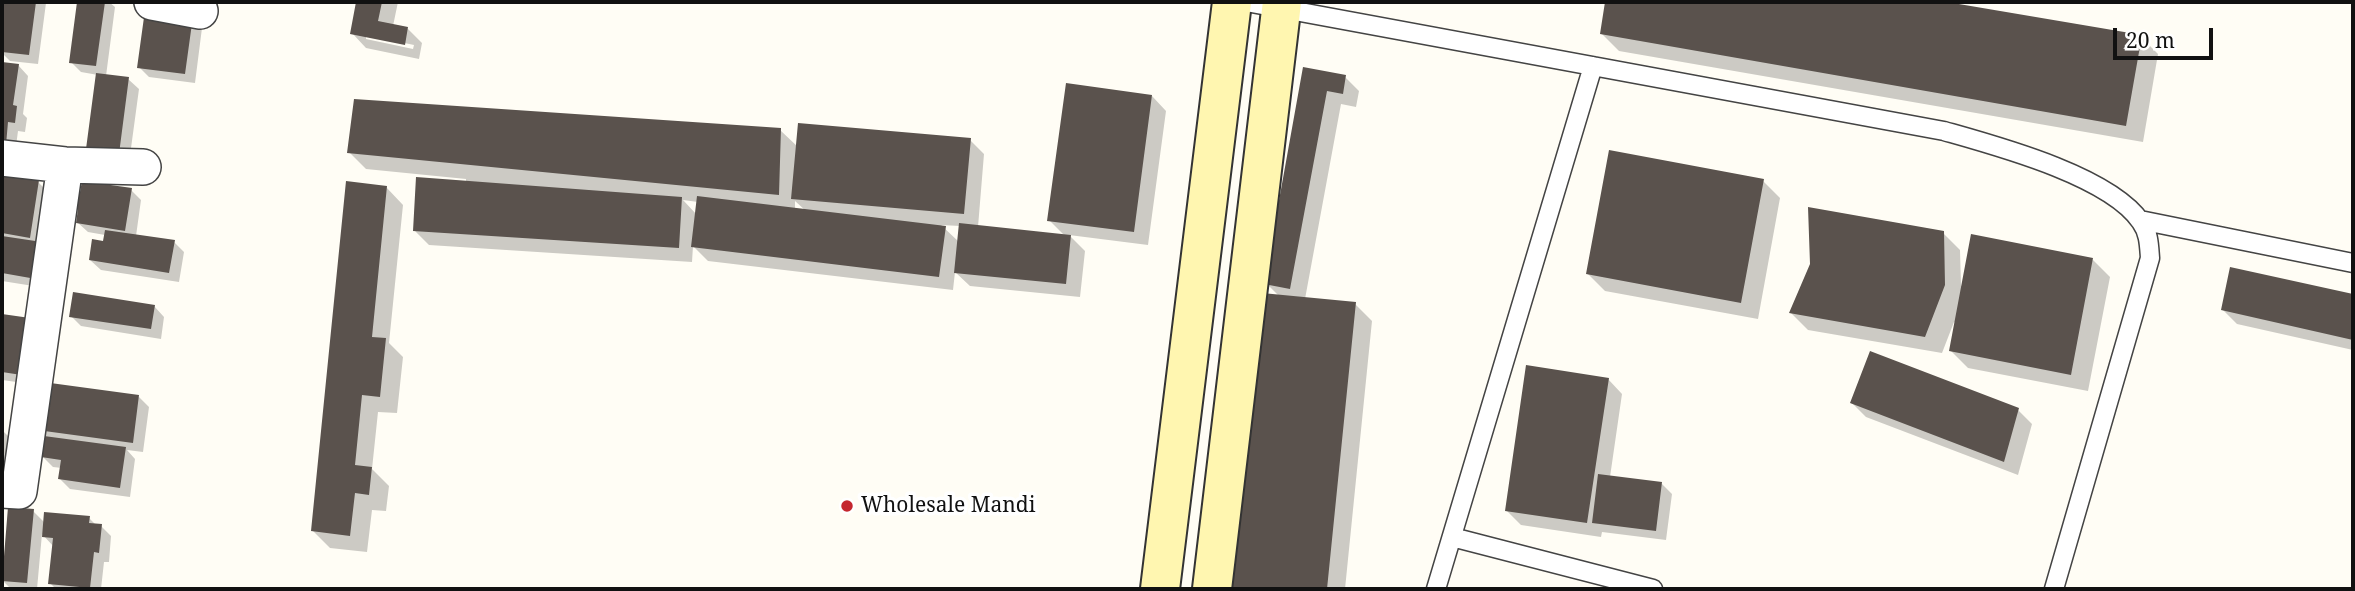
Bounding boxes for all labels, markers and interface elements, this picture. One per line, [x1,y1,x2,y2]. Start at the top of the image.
scale bar [2117,14,2217,58]
text: 20 m [2126,26,2175,54]
place label: Wholesale Mandi [861,493,1035,519]
marker: Wholesale Mandi [839,498,855,514]

